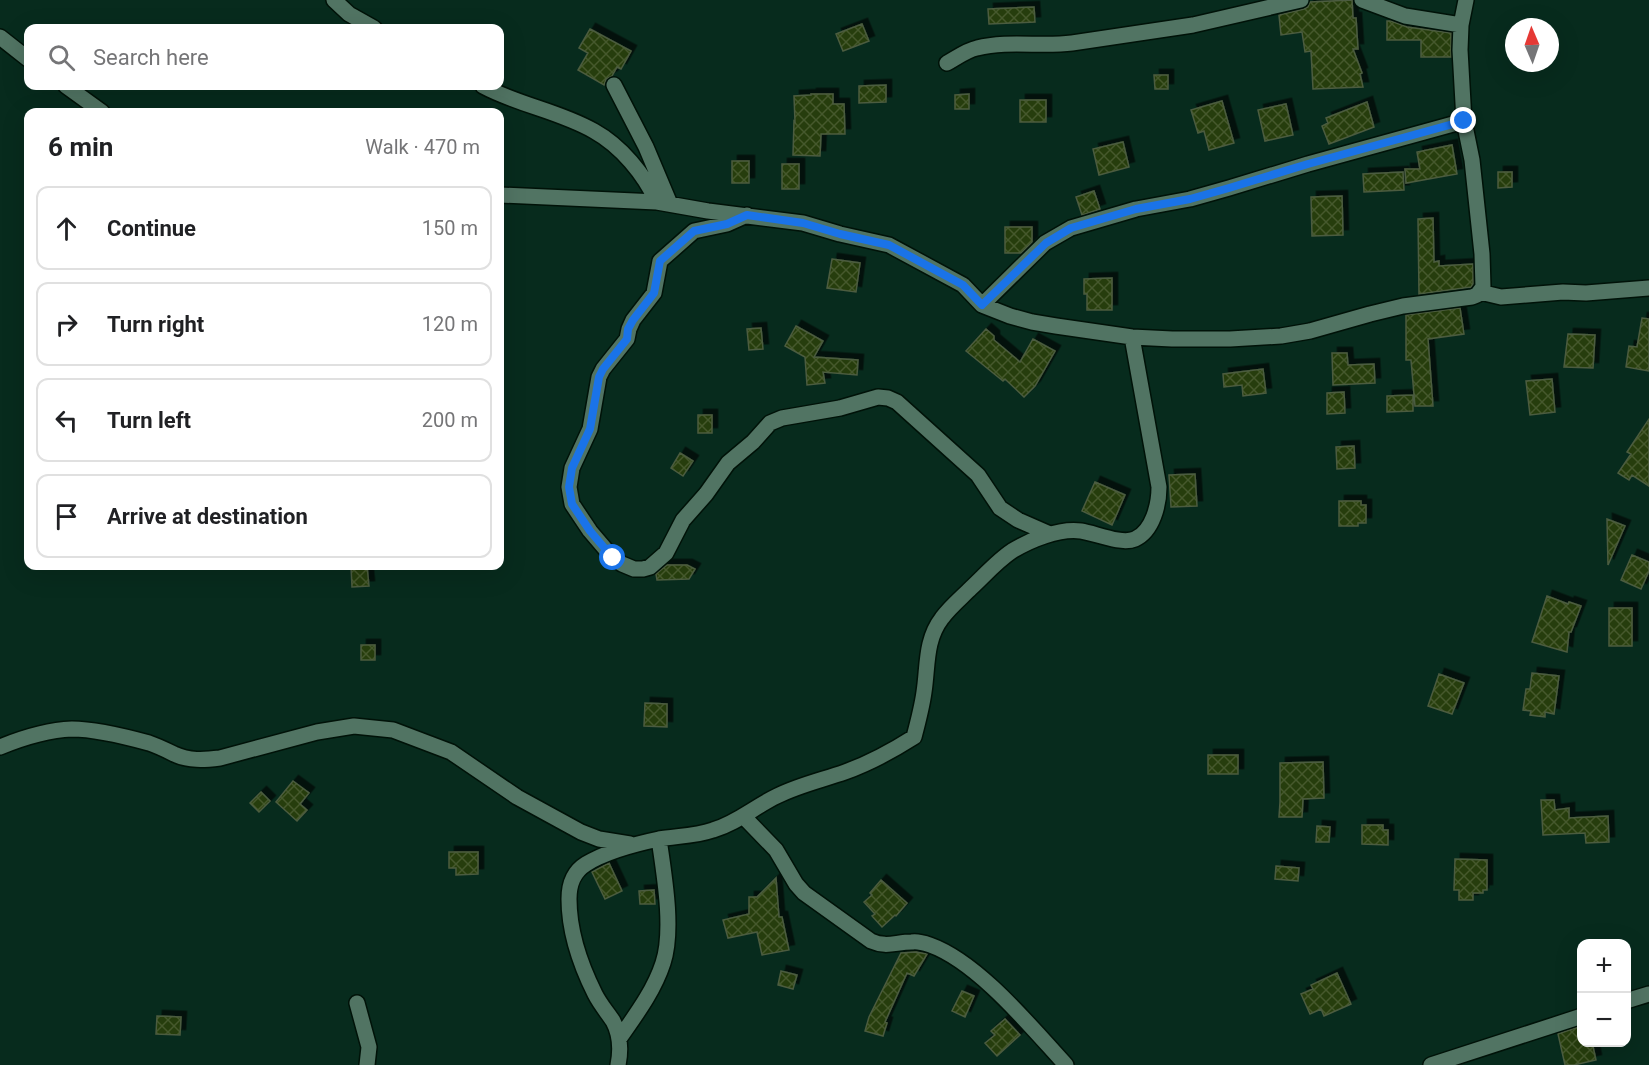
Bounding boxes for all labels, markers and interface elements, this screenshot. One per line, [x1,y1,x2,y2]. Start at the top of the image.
north arrow [1505,18,1559,72]
search box [24,24,504,90]
icon: search [45,41,78,74]
text: Search here [93,45,209,70]
route end [1450,107,1476,133]
text: 6 min [48,132,113,162]
text: Walk · 470 m [365,135,480,159]
icon: ahead [50,212,83,245]
text: Continue [107,216,196,241]
text: 150 m [422,216,478,240]
icon: right [50,308,83,341]
text: Turn right [107,312,204,337]
text: 120 m [422,312,478,336]
icon: left [50,404,83,437]
text: Turn left [107,408,191,433]
text: 200 m [422,408,478,432]
icon: arrive [50,500,83,533]
text: Arrive at destination [107,504,308,529]
route start [599,544,625,570]
map controls [1577,939,1631,1047]
button: + [1577,939,1631,993]
button: − [1577,993,1631,1047]

